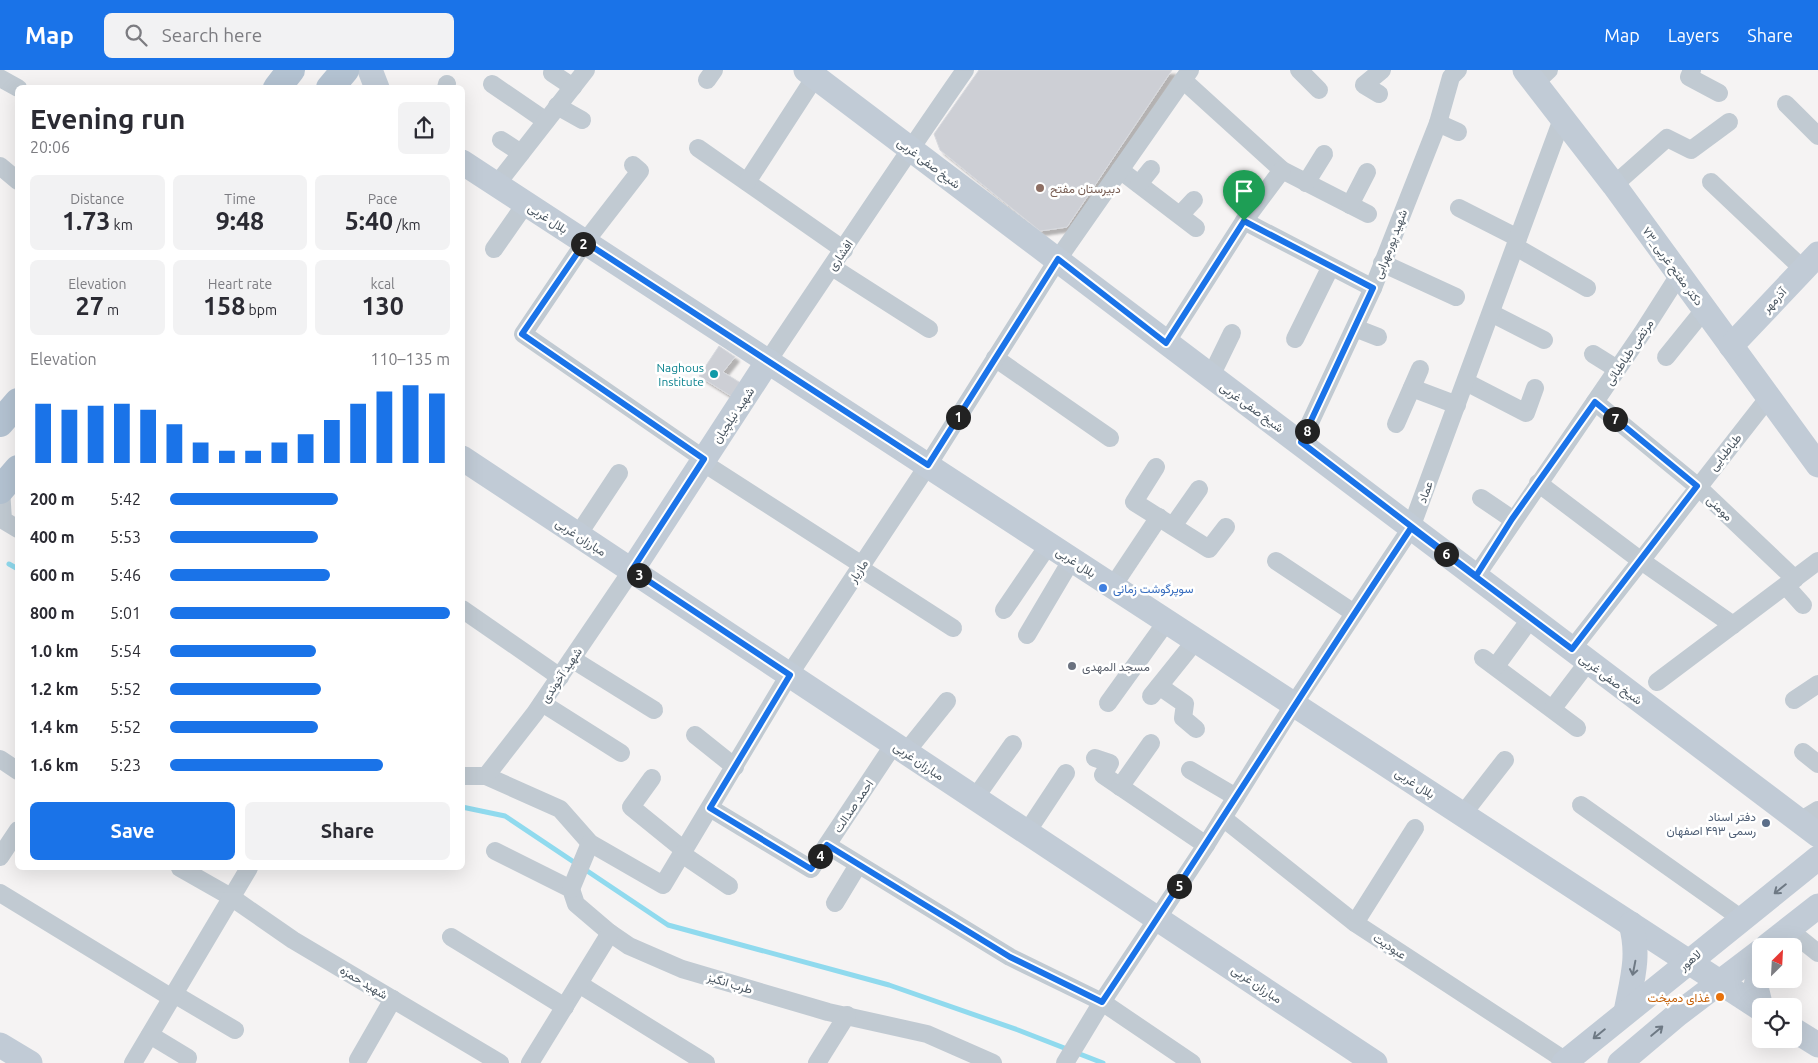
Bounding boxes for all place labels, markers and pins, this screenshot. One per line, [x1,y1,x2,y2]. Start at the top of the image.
pin [1223,170,1265,221]
marker: دبیرستان مفتح [1034,182,1046,194]
place label: دبیرستان مفتح [1050,182,1121,198]
pin: 2 [570,232,596,256]
place label: Naghous Institute [656,361,704,388]
marker: Naghous Institute [708,368,720,380]
pin: 1 [946,404,970,430]
pin: 7 [1602,406,1628,432]
pin: 8 [1294,418,1320,444]
pin: 6 [1434,542,1458,566]
pin: 3 [626,562,652,588]
marker: سوپرگوشت زمانی [1097,582,1109,594]
place label: سوپرگوشت زمانی [1113,582,1193,597]
marker: مسجد المهدی [1066,660,1078,672]
place label: مسجد المهدی [1082,660,1150,675]
place label: دفتر اسناد رسمی ۴۹۳ اصفهان [1666,810,1756,839]
marker: دفتر اسناد رسمی ۴۹۳ اصفهان [1760,817,1772,829]
pin: 4 [808,844,832,868]
pin: 5 [1166,874,1192,898]
place label: غذای دمپخت [1648,991,1710,1006]
marker: غذای دمپخت [1714,991,1726,1003]

